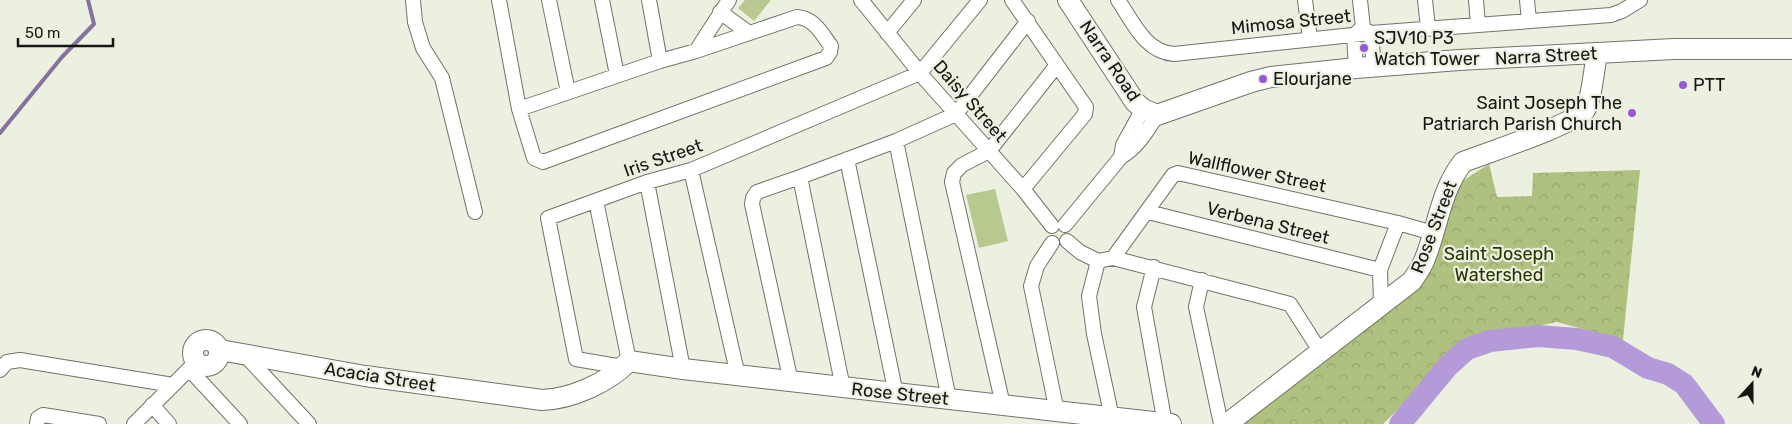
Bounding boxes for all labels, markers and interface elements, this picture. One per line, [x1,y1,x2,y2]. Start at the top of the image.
street label: Mimosa Street [1230,5,1352,39]
scale bar [18,15,112,47]
street label: Narra Road [1075,16,1145,106]
text: 50 m [25,24,60,42]
place label: SJV10 P3 Watch Tower [1374,27,1480,70]
marker: SJV10 P3 Watch Tower [1358,42,1370,54]
street label: Narra Street [1494,42,1598,70]
street label: Daisy Street [928,55,1012,147]
place label: Elourjane [1273,68,1352,90]
marker: Elourjane [1257,73,1269,85]
place label: PTT [1693,74,1725,96]
marker: PTT [1677,79,1689,91]
place label: Saint Joseph The Patriarch Parish Church [1422,92,1622,135]
marker: Saint Joseph The Patriarch Parish Church [1626,107,1638,119]
street label: Iris Street [621,134,705,182]
street label: Wallflower Street [1186,147,1328,197]
street label: Rose Street [1406,177,1462,277]
street label: Verbena Street [1204,197,1332,249]
park label: Saint Joseph Watershed [1444,243,1554,286]
street label: Acacia Street [323,357,437,397]
north arrow [1727,359,1777,409]
text: N [1749,363,1764,382]
street label: Rose Street [850,378,950,410]

